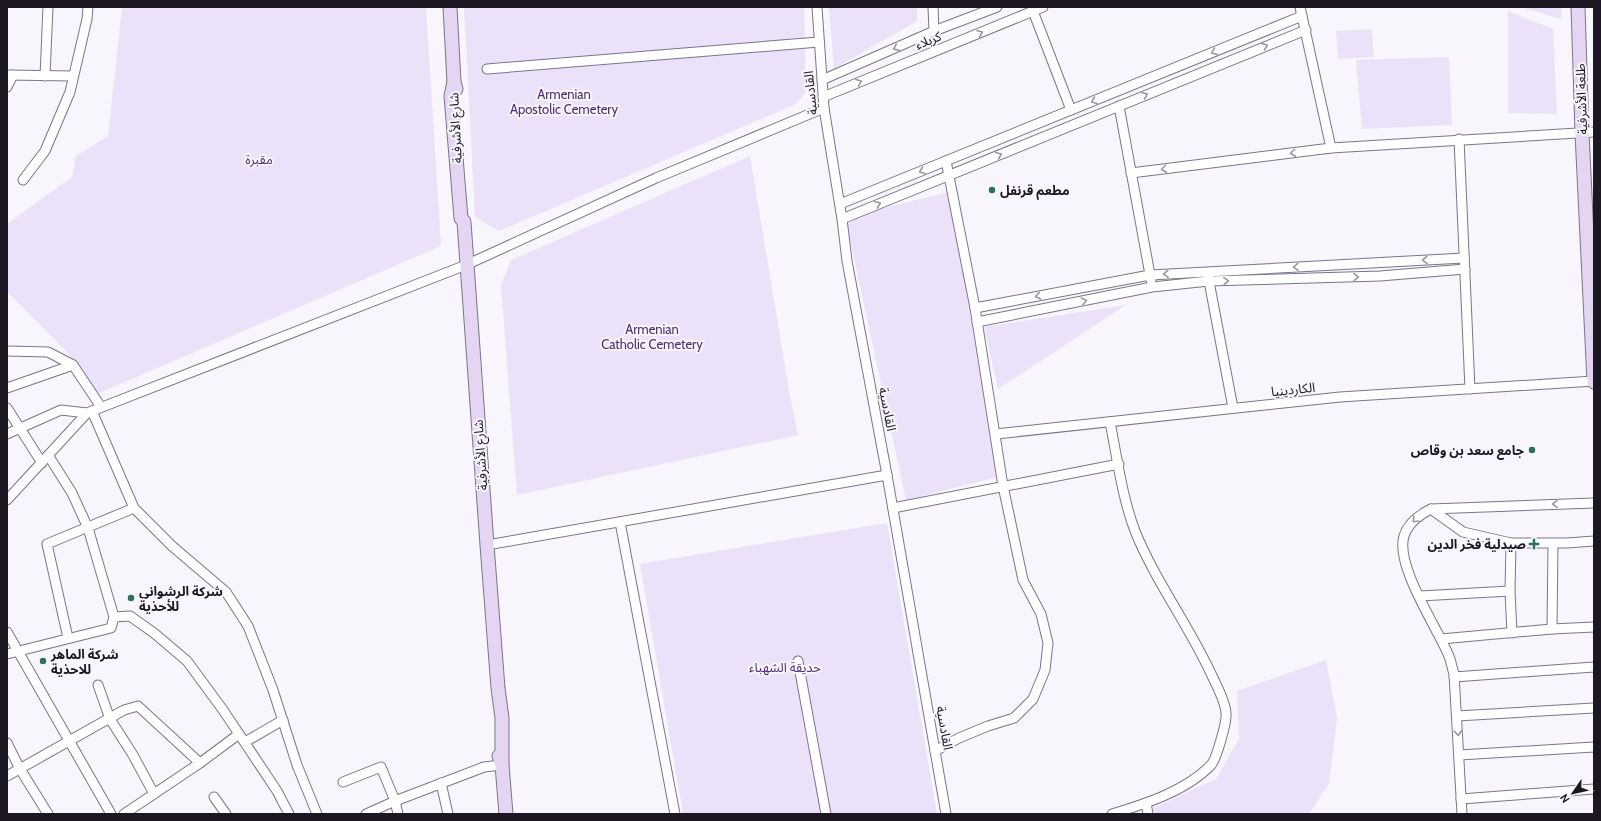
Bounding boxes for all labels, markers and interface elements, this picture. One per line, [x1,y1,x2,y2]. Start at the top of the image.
street label: كربلاء [913,27,944,52]
one-way arrow [975,30,983,38]
one-way arrow [892,43,900,51]
one-way arrow [1261,43,1269,51]
one-way arrow [1211,47,1219,55]
street label: طلعة الأشرفية [1572,63,1590,135]
street label: القادسية [800,70,820,116]
one-way arrow [856,79,863,87]
park label: Armenian Apostolic Cemetery [510,86,618,117]
street label: شارع الأشرفية [445,92,468,164]
one-way arrow [1141,92,1148,100]
one-way arrow [1091,96,1099,104]
one-way arrow [1290,148,1296,157]
park label: مقبرة [245,151,273,167]
one-way arrow [994,152,1002,160]
one-way arrow [1161,164,1167,173]
one-way arrow [918,166,926,174]
place label: مطعم قرنفل [1000,182,1069,201]
marker: مطعم قرنفل [987,185,997,195]
one-way arrow [874,201,882,209]
one-way arrow [1422,256,1428,264]
one-way arrow [1293,262,1299,271]
one-way arrow [1163,270,1169,279]
one-way arrow [1353,273,1359,281]
one-way arrow [1223,277,1229,285]
one-way arrow [1035,292,1041,300]
one-way arrow [1081,297,1087,306]
park label: Armenian Catholic Cemetery [601,321,703,352]
street label: الكاردينيا [1270,379,1316,399]
street label: القادسية [876,386,900,432]
street label: شارع الأشرفية [470,419,493,491]
place label: جامع سعد بن وقاص [1411,442,1524,460]
marker: جامع سعد بن وقاص [1527,445,1537,455]
one-way arrow [1552,500,1558,508]
one-way arrow [1412,515,1420,523]
place label: صيدلية فخر الدين [1427,536,1526,552]
marker: صيدلية فخر الدين [1529,539,1539,549]
place label: شركة الرشواني للأحذية [139,583,223,614]
marker: شركة الرشواني للأحذية [126,593,136,603]
place label: شركة الماهر للاحذية [50,646,119,677]
marker: شركة الماهر للاحذية [38,656,48,666]
park label: حديقة الشهباء [749,659,821,676]
street label: القادسية [933,705,957,751]
one-way arrow [1453,730,1462,736]
north arrow [1553,773,1593,813]
text: N [1557,791,1573,806]

